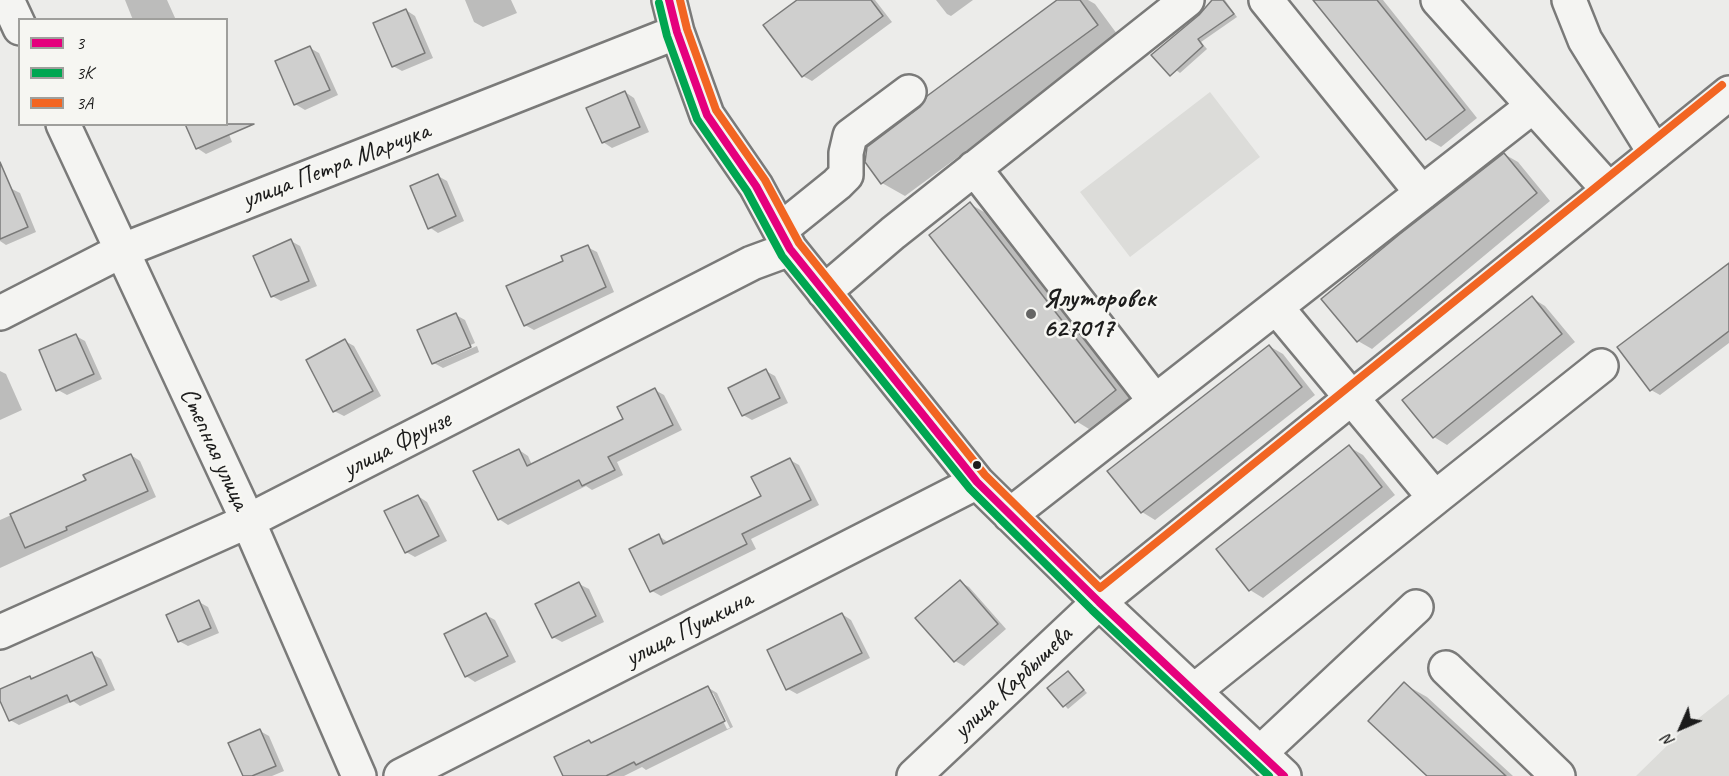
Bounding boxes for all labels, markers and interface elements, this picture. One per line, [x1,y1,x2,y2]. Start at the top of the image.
legend [18,18,228,126]
text: 3 [76,32,84,54]
text: 3К [76,62,93,84]
text: 3А [76,92,93,114]
street label: улица Петра Марчука [238,116,434,216]
place label: Ялуторовск 627017 [1043,283,1156,344]
marker: Ялуторовск 627017 [1024,307,1038,321]
street label: Степная улица [172,383,256,515]
street label: улица Фрунзе [338,404,456,486]
unlabelled marker [971,459,983,471]
street label: улица Пушкина [620,584,758,674]
street label: улица Карбышева [947,620,1079,746]
north arrow [1651,698,1711,758]
text: N [1658,730,1679,751]

